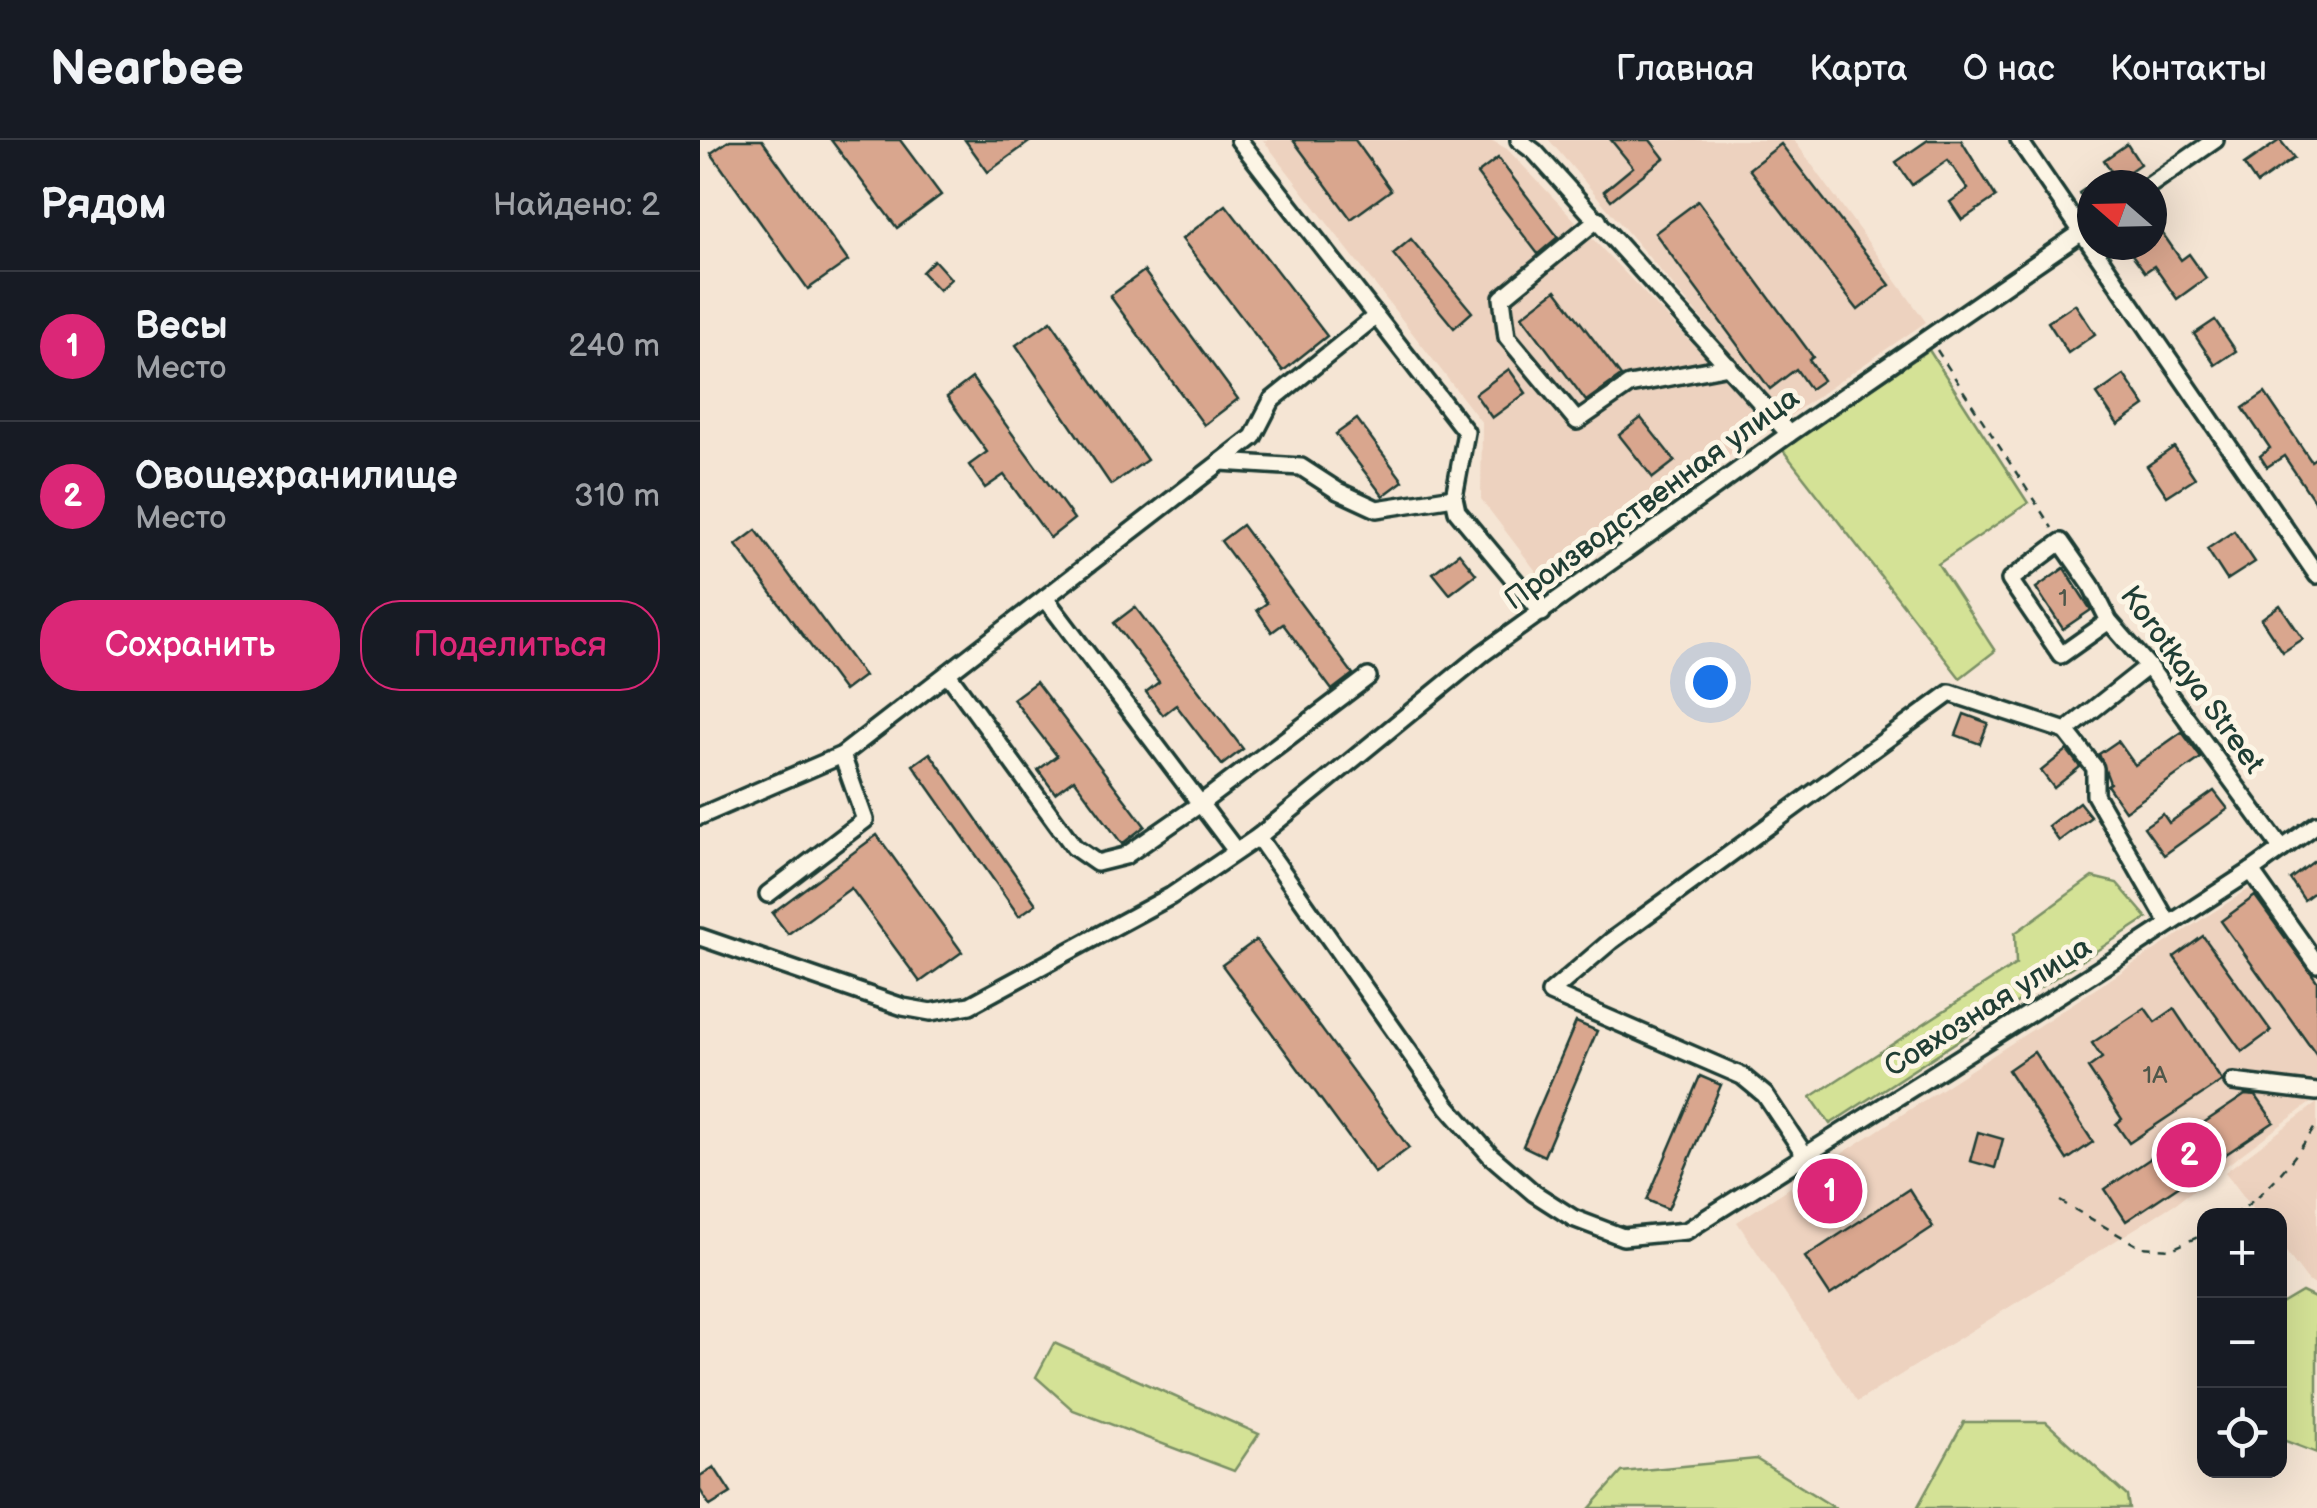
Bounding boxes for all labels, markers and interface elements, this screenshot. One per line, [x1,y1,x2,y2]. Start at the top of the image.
text: Nearbee [50,41,244,98]
text: Главная [1616,48,1754,91]
text: Карта [1809,48,1908,91]
text: О нас [1963,48,2055,91]
text: Контакты [2110,48,2267,91]
north arrow [2077,170,2167,260]
text: Рядом [40,180,167,231]
text: Найдено: 2 [493,186,660,225]
text: Весы [135,304,228,349]
text: 1 [66,327,79,366]
text: 240 m [568,327,660,366]
text: Место [135,349,226,388]
street label: Производственная улица [1498,380,1807,618]
text: Овощехранилище [135,454,458,499]
text: 2 [63,477,82,516]
text: 310 m [574,477,660,516]
text: Место [135,499,226,538]
street label: Korotkaya Street [2112,579,2272,781]
house number: 1 [2058,583,2068,614]
button: Сохранить [40,600,340,691]
button: Поделиться [360,600,660,691]
your location [1685,657,1736,708]
street label: Совхозная улица [1878,929,2098,1085]
house number: 1А [2143,1060,2168,1091]
pin: 2 [2156,1118,2222,1192]
pin: 1 [1798,1154,1862,1228]
map controls [2197,1208,2287,1478]
button: + [2197,1208,2287,1298]
button: − [2197,1298,2287,1388]
button: locate [2197,1388,2287,1478]

